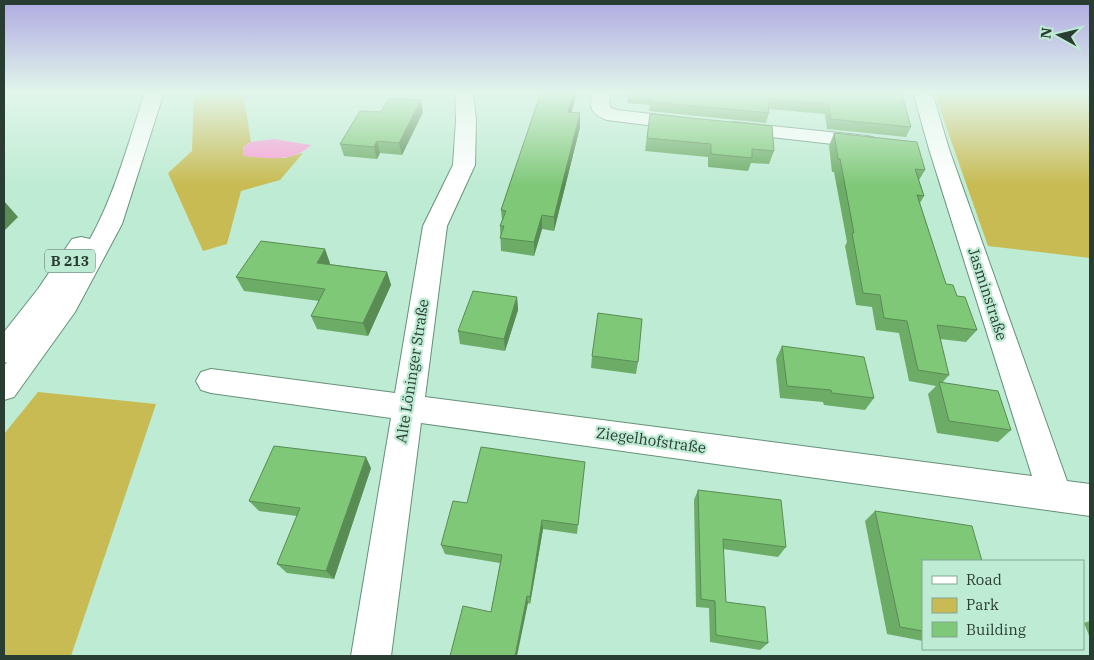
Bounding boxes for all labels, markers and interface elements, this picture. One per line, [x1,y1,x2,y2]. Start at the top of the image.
north arrow [1034,10,1084,60]
text: N [1036,26,1056,40]
street label: Jasminstraße [964,245,1012,343]
road number: B 213 [45,250,95,272]
street label: Alte Löninger Straße [391,298,433,444]
street label: Ziegelhofstraße [595,423,707,457]
legend [922,560,1084,650]
text: Road [966,570,1002,589]
text: Park [966,595,999,614]
text: Building [966,620,1026,639]

